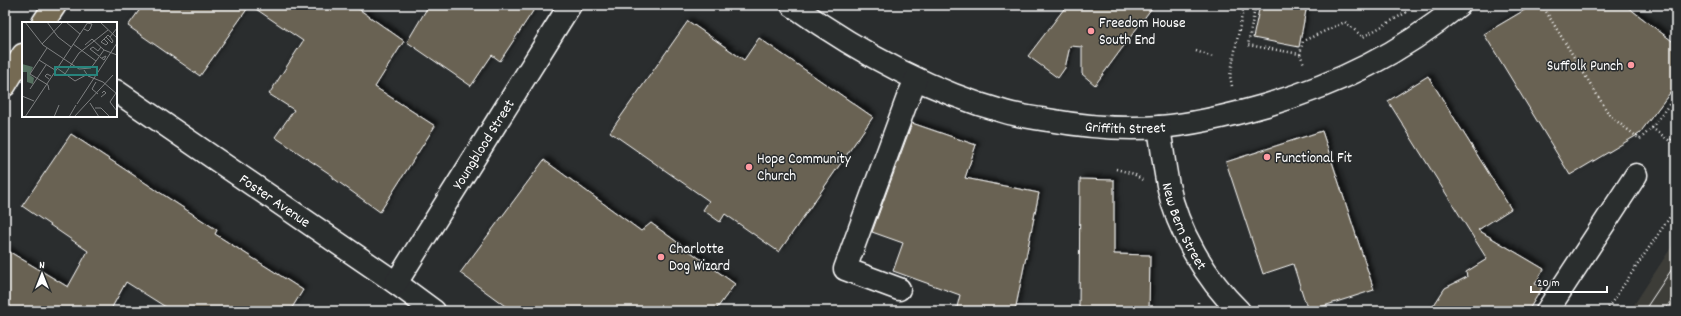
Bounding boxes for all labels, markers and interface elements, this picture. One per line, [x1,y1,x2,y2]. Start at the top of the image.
place label: Freedom House South End [1099,13,1186,52]
inset map [22,22,117,117]
marker: Freedom House South End [1086,26,1096,36]
place label: Suffolk Punch [1547,56,1623,78]
marker: Suffolk Punch [1626,60,1636,70]
street label: Youngblood Street [448,95,521,194]
street label: Griffith Street [1084,117,1167,141]
place label: Functional Fit [1275,148,1352,170]
place label: Hope Community Church [757,149,852,188]
marker: Functional Fit [1262,152,1272,162]
marker: Hope Community Church [744,162,754,172]
street label: Foster Avenue [234,170,314,234]
street label: New Bern Street [1155,181,1212,275]
place label: Charlotte Dog Wizard [669,239,730,278]
marker: Charlotte Dog Wizard [656,252,666,262]
north arrow [22,254,62,294]
text: N [39,258,45,274]
scale bar [1531,268,1607,294]
text: 20 m [1537,275,1560,292]

